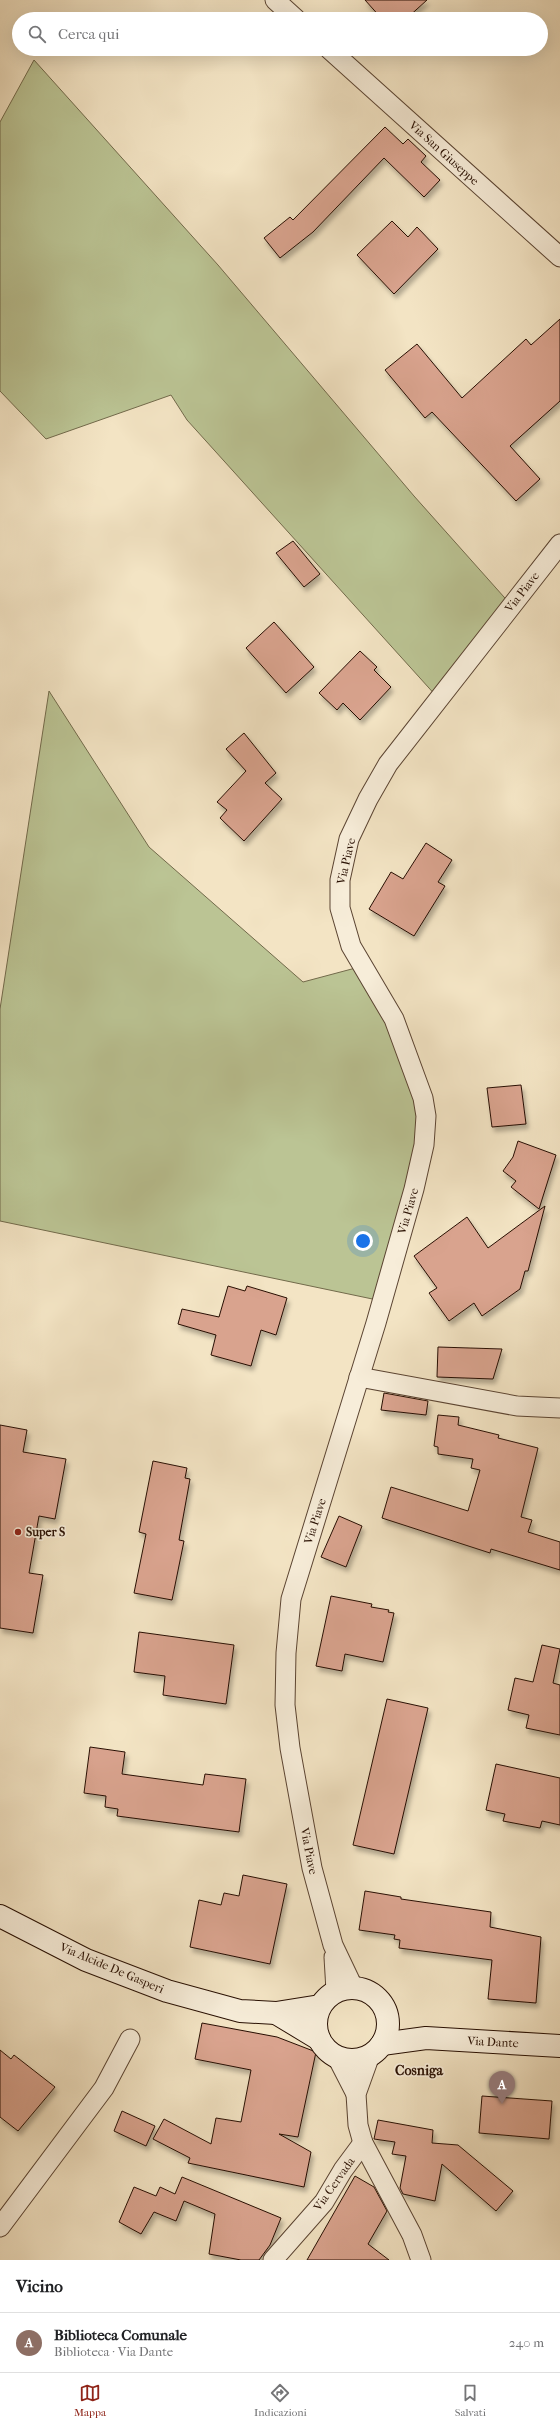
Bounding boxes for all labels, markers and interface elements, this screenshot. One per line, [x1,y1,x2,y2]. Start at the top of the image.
search box [12,12,548,56]
icon: search [26,23,48,45]
text: Cerca qui [58,25,119,43]
street label: Via San Giuseppe [406,117,482,188]
street label: Via Piave [501,569,542,616]
street label: Via Piave [334,836,358,887]
street label: Via Piave [394,1186,421,1237]
your location [353,1231,373,1251]
street label: Via Piave [301,1496,329,1547]
place label: Super S [26,1525,65,1540]
marker: Super S [13,1527,23,1537]
street label: Via Piave [297,1825,320,1876]
street label: Via Alcide De Gasperi [57,1939,166,1996]
street label: Via Dante [466,2034,519,2050]
district label: Cosniga [395,2062,443,2079]
pin: A [489,2071,515,2104]
street label: Via Cervada [310,2154,358,2214]
text: Vicino [16,2276,63,2296]
text: Biblioteca Comunale [54,2326,187,2344]
text: A [25,2335,33,2350]
text: 240 m [509,2335,544,2350]
text: Biblioteca · Via Dante [54,2344,173,2359]
tab: Mappa [74,2382,106,2419]
tab: Indicazioni [254,2382,307,2419]
tab: Salvati [455,2382,486,2419]

